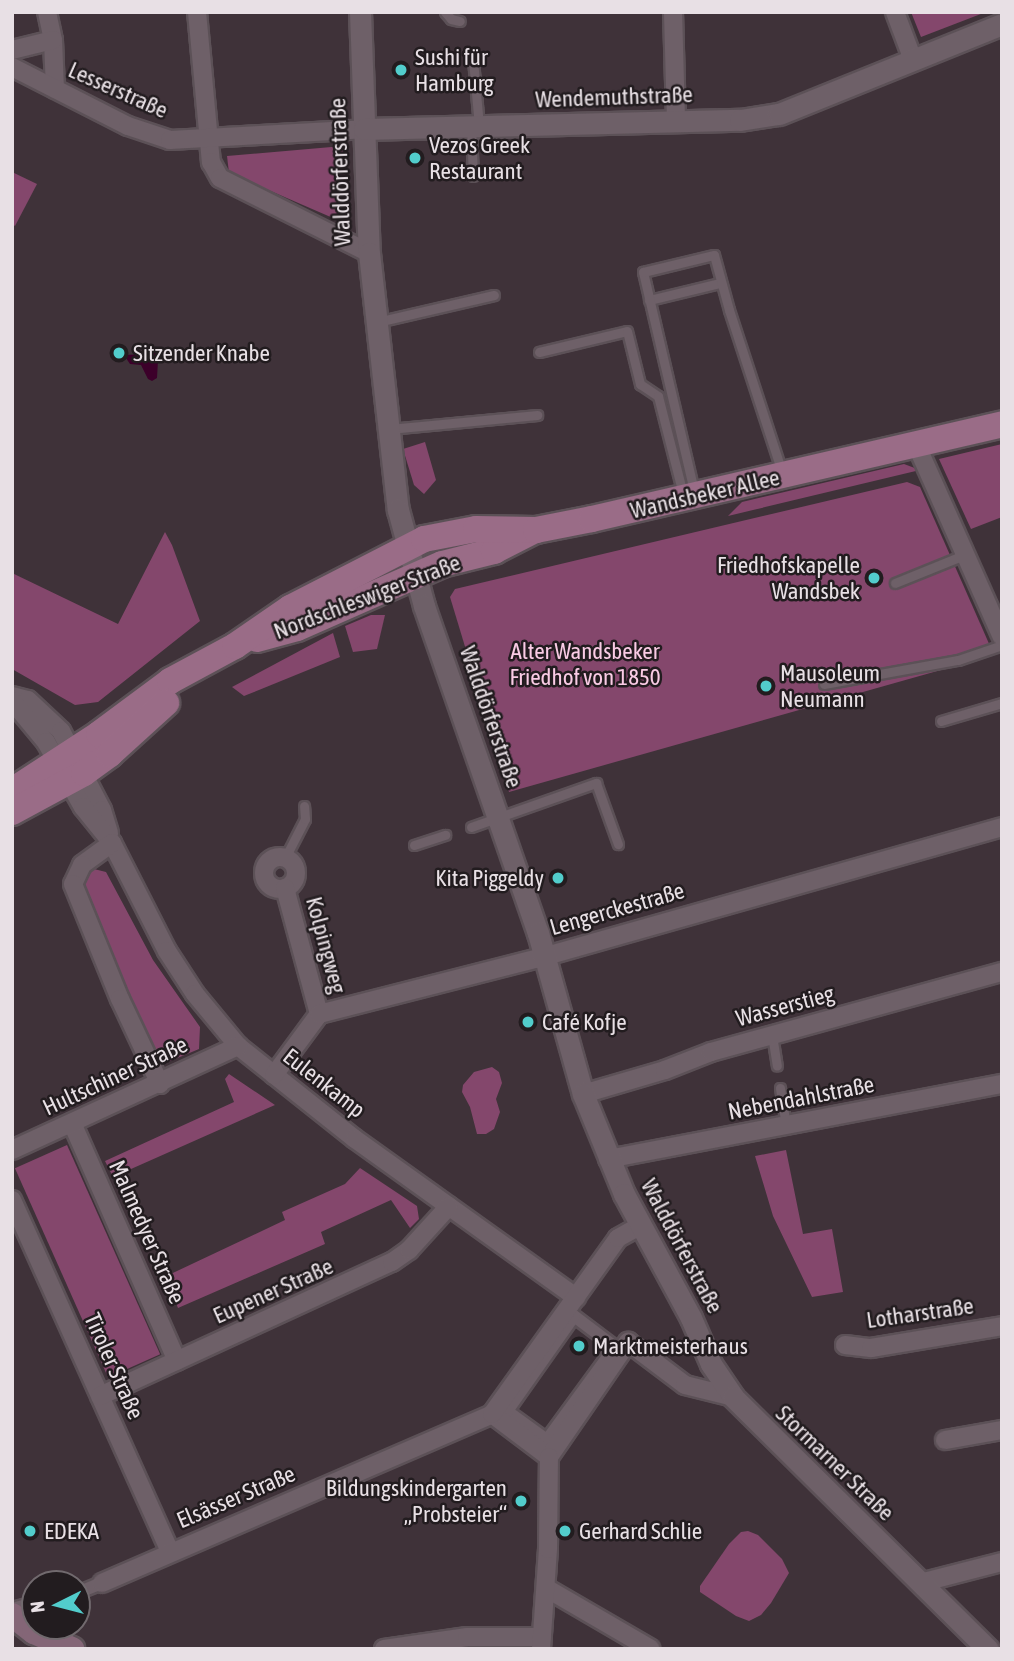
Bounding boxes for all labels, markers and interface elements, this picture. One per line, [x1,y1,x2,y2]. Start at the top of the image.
place label: Sushi für Hamburg [415,43,494,97]
street label: Lesserstraße [64,56,172,124]
marker: Sushi für Hamburg [393,62,409,78]
street label: Wendemuthstraße [535,80,693,114]
street label: Walddörferstraße [324,97,356,247]
place label: Vezos Greek Restaurant [429,131,530,185]
marker: Vezos Greek Restaurant [407,150,423,166]
place label: Sitzender Knabe [133,339,270,367]
marker: Sitzender Knabe [111,345,127,361]
street label: Wandsbeker Allee [628,463,782,525]
street label: Nordschleswiger Straße [270,549,464,645]
place label: Friedhofskapelle Wandsbek [717,551,860,605]
marker: Friedhofskapelle Wandsbek [866,570,882,586]
park label: Alter Wandsbeker Friedhof von 1850 [509,637,661,691]
street label: Walddörferstraße [454,642,528,792]
place label: Mausoleum Neumann [780,659,880,713]
marker: Mausoleum Neumann [758,678,774,694]
place label: Kita Piggeldy [435,864,544,892]
marker: Kita Piggeldy [550,870,566,886]
street label: Lengerckestraße [546,877,688,941]
street label: Kolpingweg [300,894,352,996]
street label: Wasserstieg [733,980,837,1032]
place label: Café Kofje [542,1008,627,1036]
marker: Café Kofje [520,1014,536,1030]
street label: Hultschiner Straße [38,1030,192,1122]
street label: Eulenkamp [277,1042,371,1124]
street label: Nebendahlstraße [726,1070,876,1126]
street label: Malmedyer Straße [103,1156,191,1308]
street label: Walddörferstraße [635,1174,729,1318]
street label: Eupener Straße [209,1252,337,1330]
street label: Lotharstraße [865,1292,975,1334]
street label: Tiroler Straße [78,1309,150,1423]
place label: Marktmeisterhaus [593,1332,748,1360]
marker: Marktmeisterhaus [571,1338,587,1354]
street label: Stormarner Straße [770,1400,900,1526]
street label: Elsässer Straße [173,1460,299,1534]
place label: Bildungskindergarten „Probsteier“ [326,1474,507,1528]
marker: Bildungskindergarten „Probsteier“ [513,1493,529,1509]
place label: EDEKA [44,1517,99,1545]
place label: Gerhard Schlie [579,1517,702,1545]
marker: EDEKA [22,1523,38,1539]
marker: Gerhard Schlie [557,1523,573,1539]
north arrow [21,1570,91,1640]
text: N [26,1600,49,1614]

